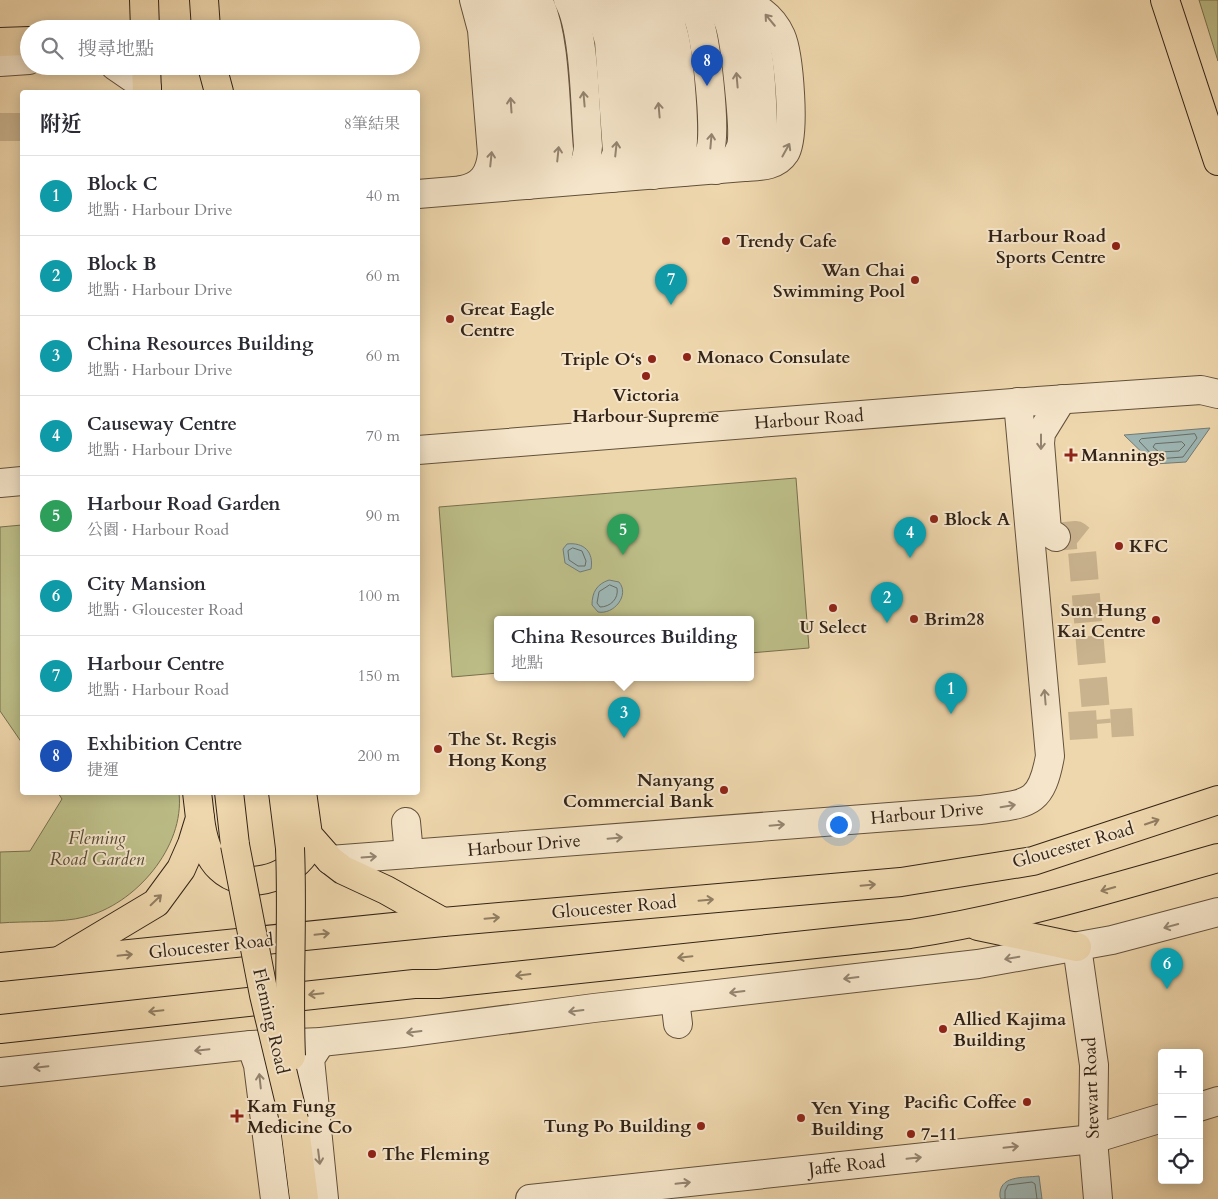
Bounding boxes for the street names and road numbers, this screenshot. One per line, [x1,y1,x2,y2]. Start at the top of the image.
street label: Harbour Road [753,403,865,436]
street label: Harbour Drive [869,796,985,831]
street label: Gloucester Road [1009,816,1137,875]
street label: Harbour Drive [466,828,582,863]
street label: Gloucester Road [550,890,678,925]
street label: Gloucester Road [147,927,275,965]
street label: Fleming Road [246,966,295,1077]
street label: Stewart Road [1077,1036,1106,1139]
street label: Jaffe Road [804,1149,887,1182]

